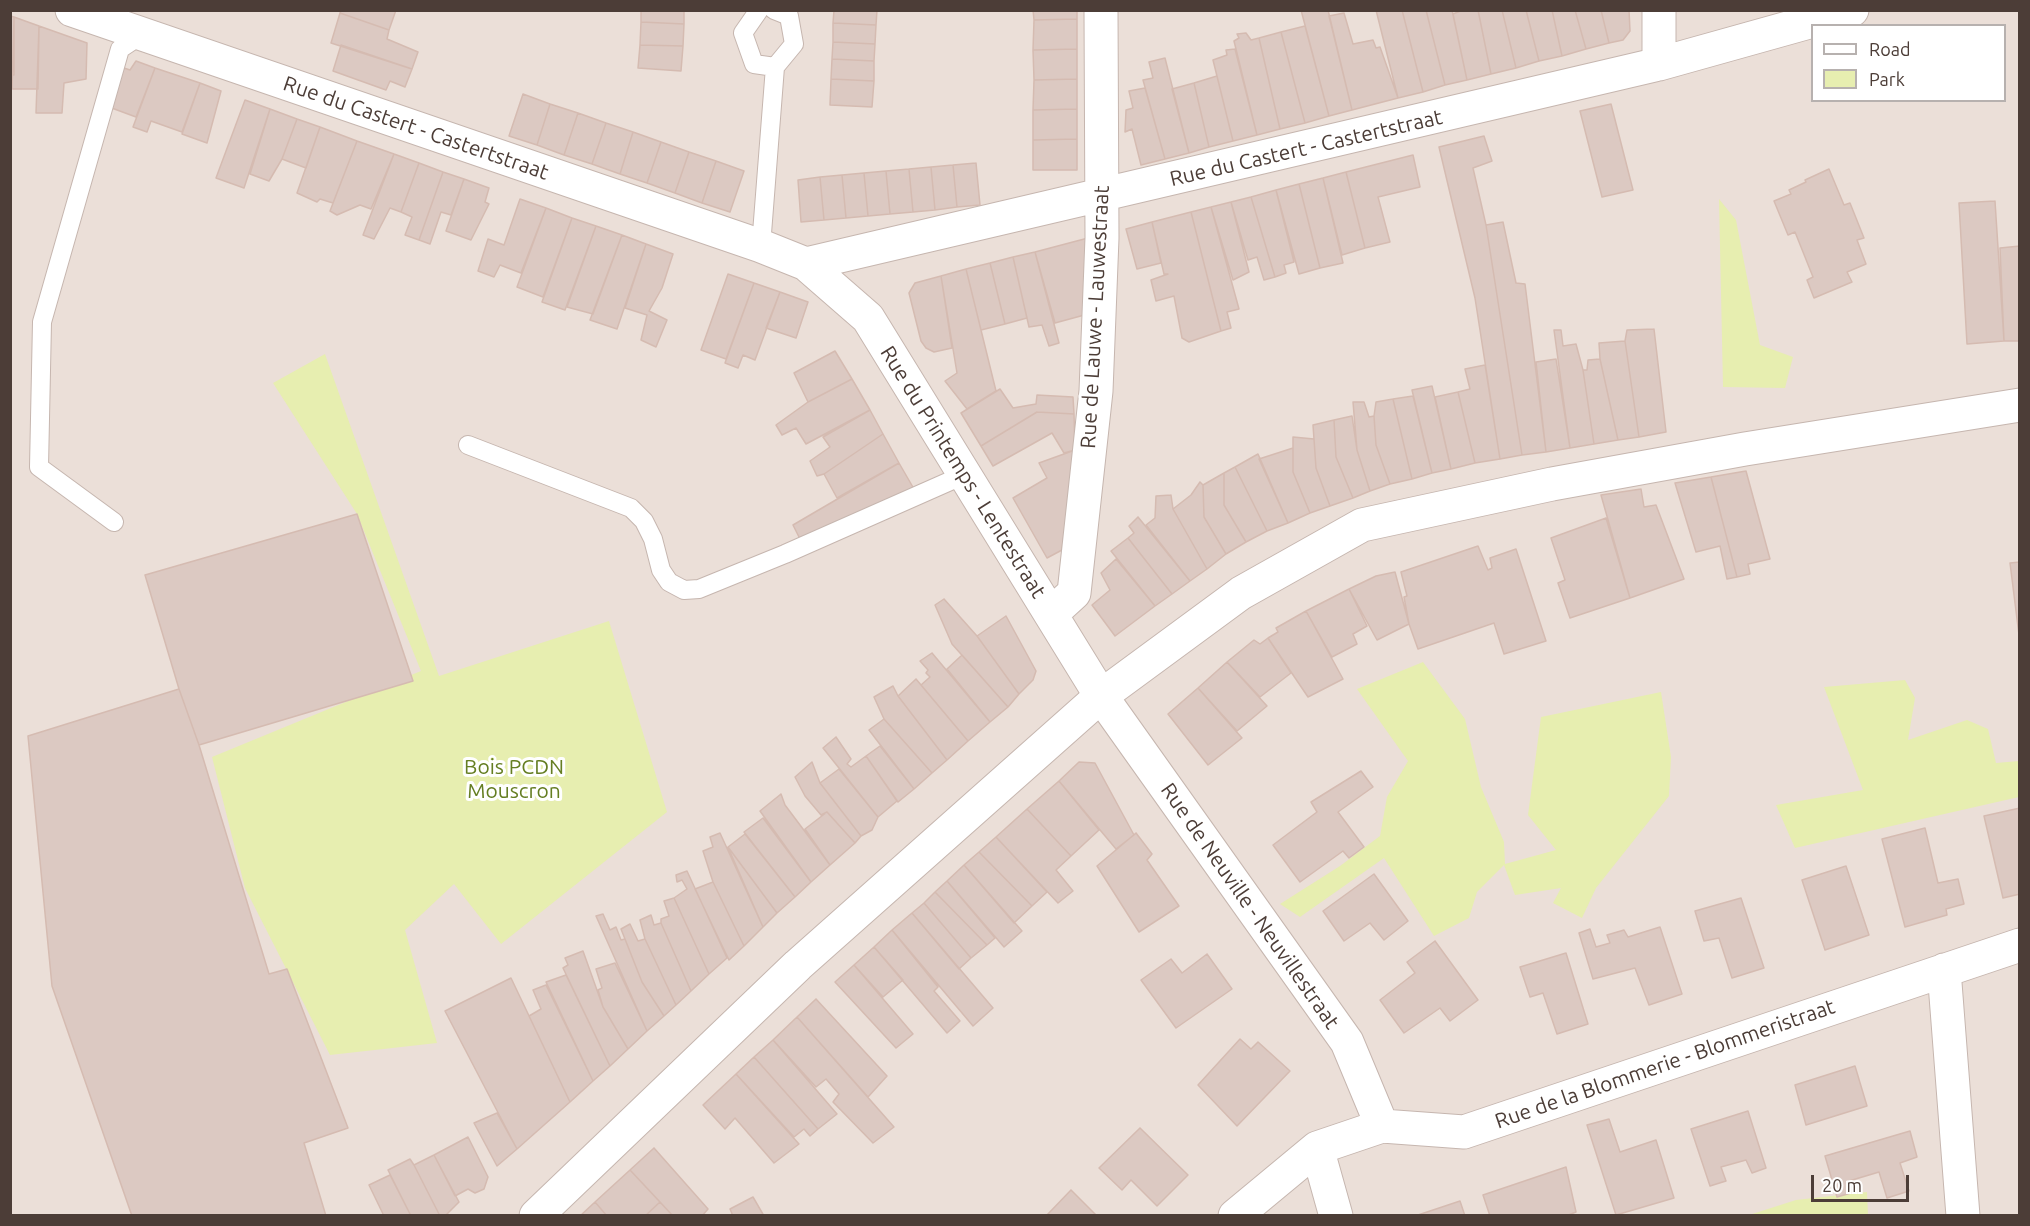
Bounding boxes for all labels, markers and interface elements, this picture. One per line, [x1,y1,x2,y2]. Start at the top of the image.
legend [1811,24,2006,102]
text: Road [1869,39,1911,59]
text: Park [1869,69,1905,89]
street label: Rue du Castert - Castertstraat [280,71,552,185]
street label: Rue du Castert - Castertstraat [1167,104,1445,192]
street label: Rue de Lauwe - Lauwestraat [1076,185,1114,449]
street label: Rue du Printemps - Lentestraat [875,341,1051,603]
park label: Bois PCDN Mouscron [464,754,564,804]
street label: Rue de Neuville - Neuvillestraat [1155,778,1345,1034]
street label: Rue de la Blommerie - Blommeristraat [1492,994,1838,1134]
scale bar [1814,1163,1912,1201]
text: 20 m [1822,1175,1862,1195]

